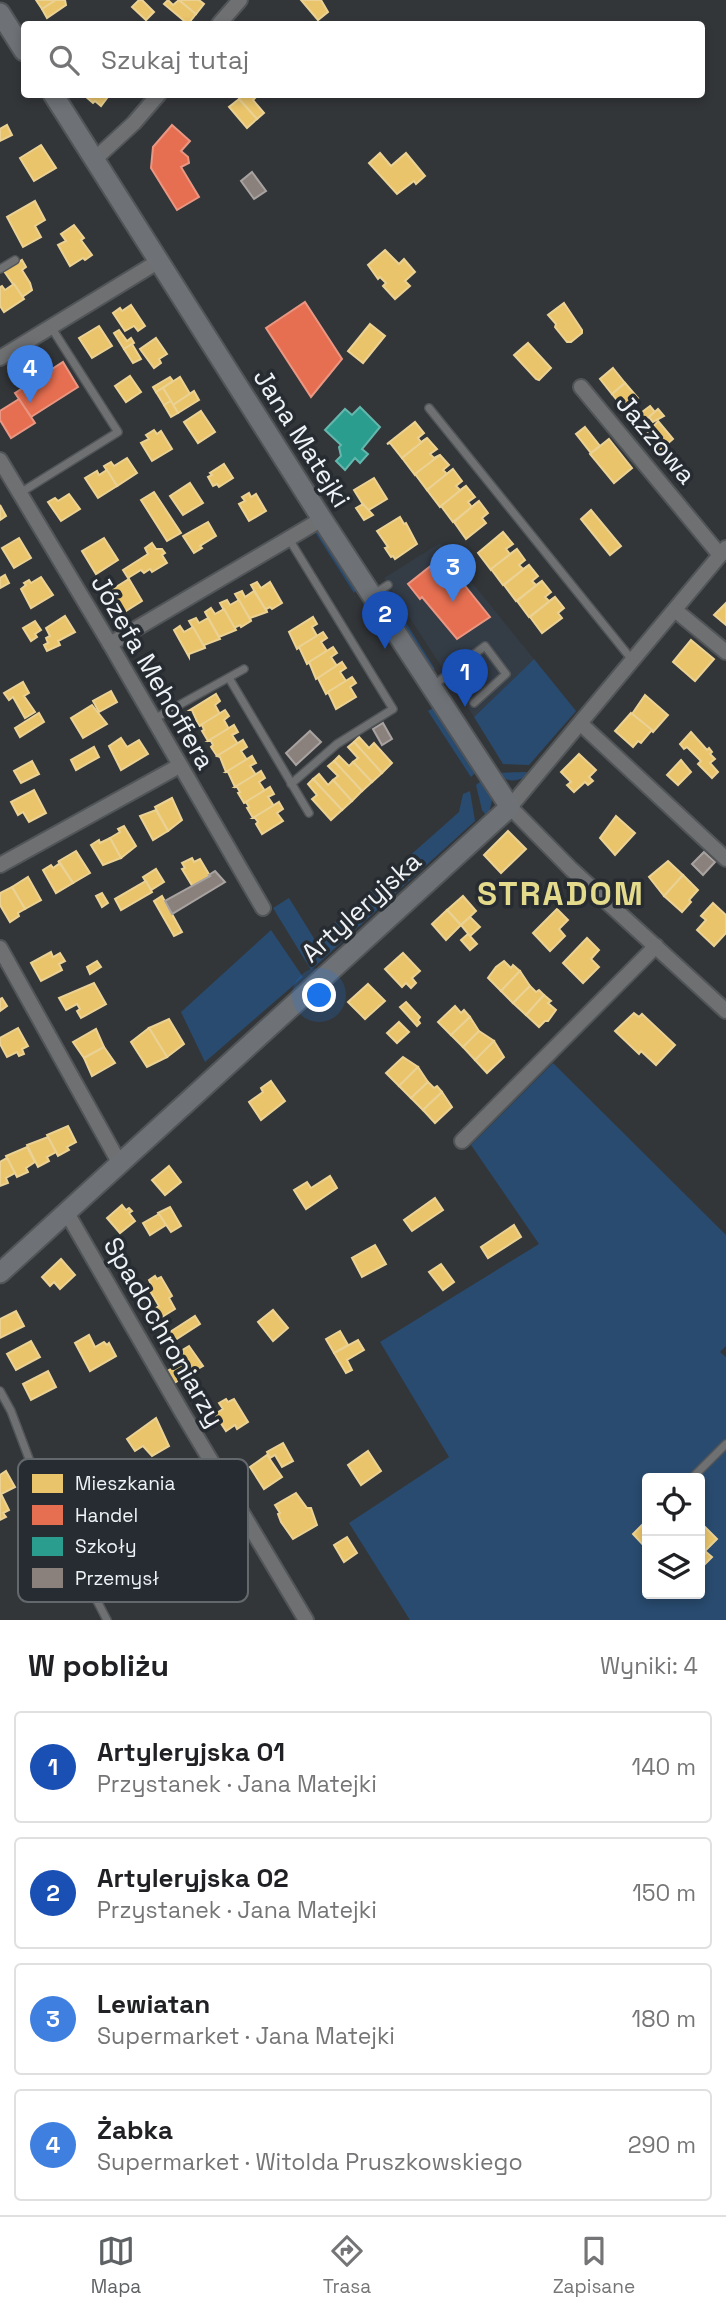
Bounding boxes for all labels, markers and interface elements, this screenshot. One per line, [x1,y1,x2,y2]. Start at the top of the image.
search box [21,21,705,98]
icon: search [45,41,83,79]
text: Szukaj tutaj [101,43,249,77]
pin: 4 [7,345,53,403]
street label: Jana Matejki [246,362,358,514]
street label: Jazzowa [608,387,704,491]
pin: 3 [430,544,476,602]
street label: Józefa Mehoffera [83,568,223,776]
pin: 2 [362,591,408,649]
pin: 1 [442,649,488,707]
street label: Artyleryjska [294,844,428,970]
district label: STRADOM [477,873,645,915]
your location [302,978,336,1012]
street label: Spadochroniarzy [96,1231,232,1433]
legend [18,1459,248,1602]
text: Mieszkania [75,1471,175,1496]
map controls [642,1473,705,1599]
button: locate [642,1473,705,1536]
text: Handel [75,1503,138,1528]
text: Szkoły [75,1534,137,1559]
button: layers [642,1536,705,1599]
text: Przemysł [75,1566,159,1591]
text: W pobliżu [28,1646,169,1685]
text: Wyniki: 4 [600,1651,698,1681]
text: Artyleryjska 01 [97,1735,285,1769]
text: 1 [48,1752,58,1782]
text: 140 m [632,1752,696,1782]
text: Przystanek · Jana Matejki [97,1769,377,1799]
text: Artyleryjska 02 [97,1861,289,1895]
text: 2 [46,1878,60,1908]
text: 150 m [632,1878,696,1908]
text: Przystanek · Jana Matejki [97,1895,377,1925]
text: Lewiatan [97,1987,210,2021]
text: 3 [46,2004,60,2034]
text: 180 m [632,2004,696,2034]
text: Supermarket · Jana Matejki [97,2021,395,2051]
text: Żabka [97,2113,173,2147]
text: 4 [46,2130,60,2160]
text: 290 m [628,2130,696,2160]
text: Supermarket · Witolda Pruszkowskiego [97,2147,523,2177]
tab: Mapa [91,2232,141,2299]
tab: Trasa [323,2232,371,2299]
tab: Zapisane [553,2232,635,2299]

